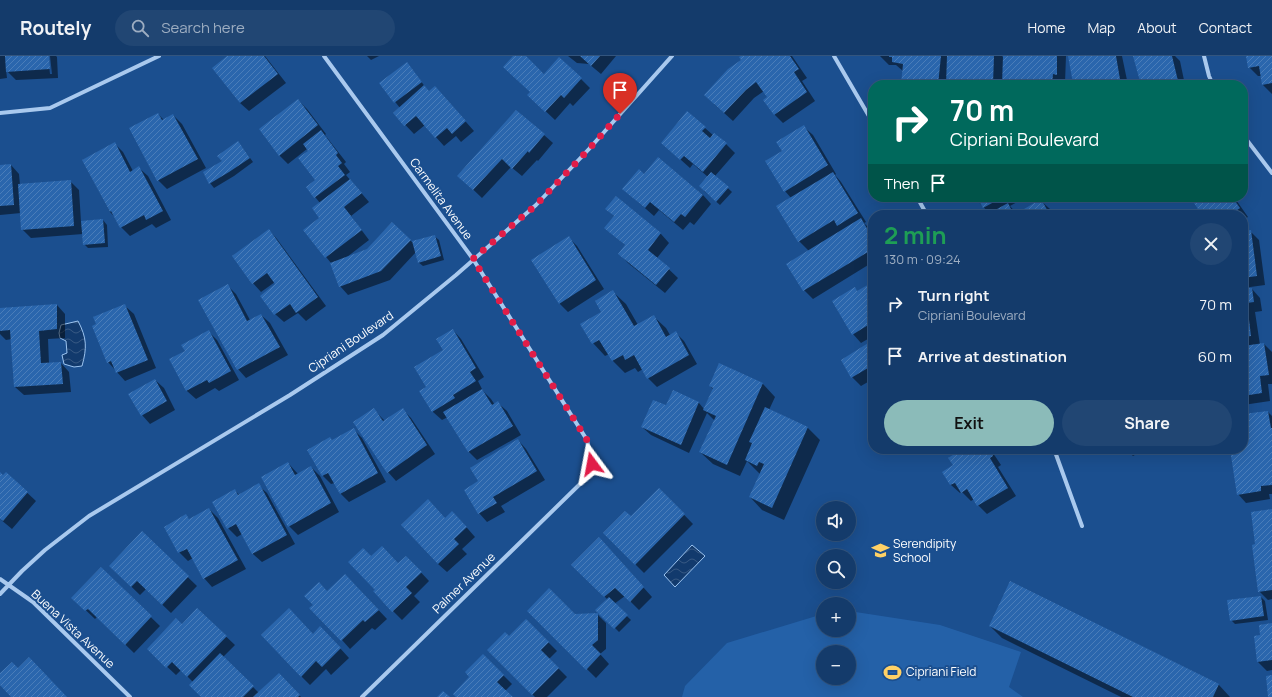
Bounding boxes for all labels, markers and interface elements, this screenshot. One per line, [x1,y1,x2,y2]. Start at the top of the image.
search box [115,10,395,46]
text: Routely [20,15,91,41]
icon: search [129,17,151,39]
text: Search here [161,17,245,38]
text: Home [1028,18,1065,37]
text: Map [1087,18,1115,37]
text: About [1137,18,1177,37]
text: Contact [1199,18,1252,37]
pin [603,73,637,114]
icon: arrive [609,79,631,101]
text: 70 m [950,91,1014,129]
icon: right [884,96,936,148]
text: Cipriani Boulevard [950,127,1099,151]
street label: Carmelita Avenue [406,154,477,243]
icon: arrive [927,172,949,194]
text: Then [884,173,919,194]
text: 2 min [884,218,946,251]
button: close [1190,223,1232,265]
text: 130 m · 09:24 [884,250,961,268]
text: Turn right [918,285,989,306]
icon: right [884,293,906,315]
text: 70 m [1200,294,1232,315]
text: Cipriani Boulevard [918,306,1026,324]
street label: Cipriani Boulevard [305,307,397,376]
icon: arrive [884,345,906,367]
text: Arrive at destination [918,346,1067,367]
text: 60 m [1198,346,1232,367]
button: Exit [884,400,1054,446]
button: Share [1062,400,1232,446]
position arrow [571,443,613,485]
map controls [816,501,856,685]
button: sound [816,501,856,541]
place label: Serendipity School [893,535,957,566]
school or university icon: Serendipity School [870,541,890,561]
street label: Palmer Avenue [428,548,499,617]
button: search [816,549,856,589]
street label: Buena Vista Avenue [28,585,119,672]
button: + [816,597,856,637]
button: − [816,645,856,685]
sports icon: Cipriani Field [883,662,903,682]
place label: Cipriani Field [906,663,976,680]

